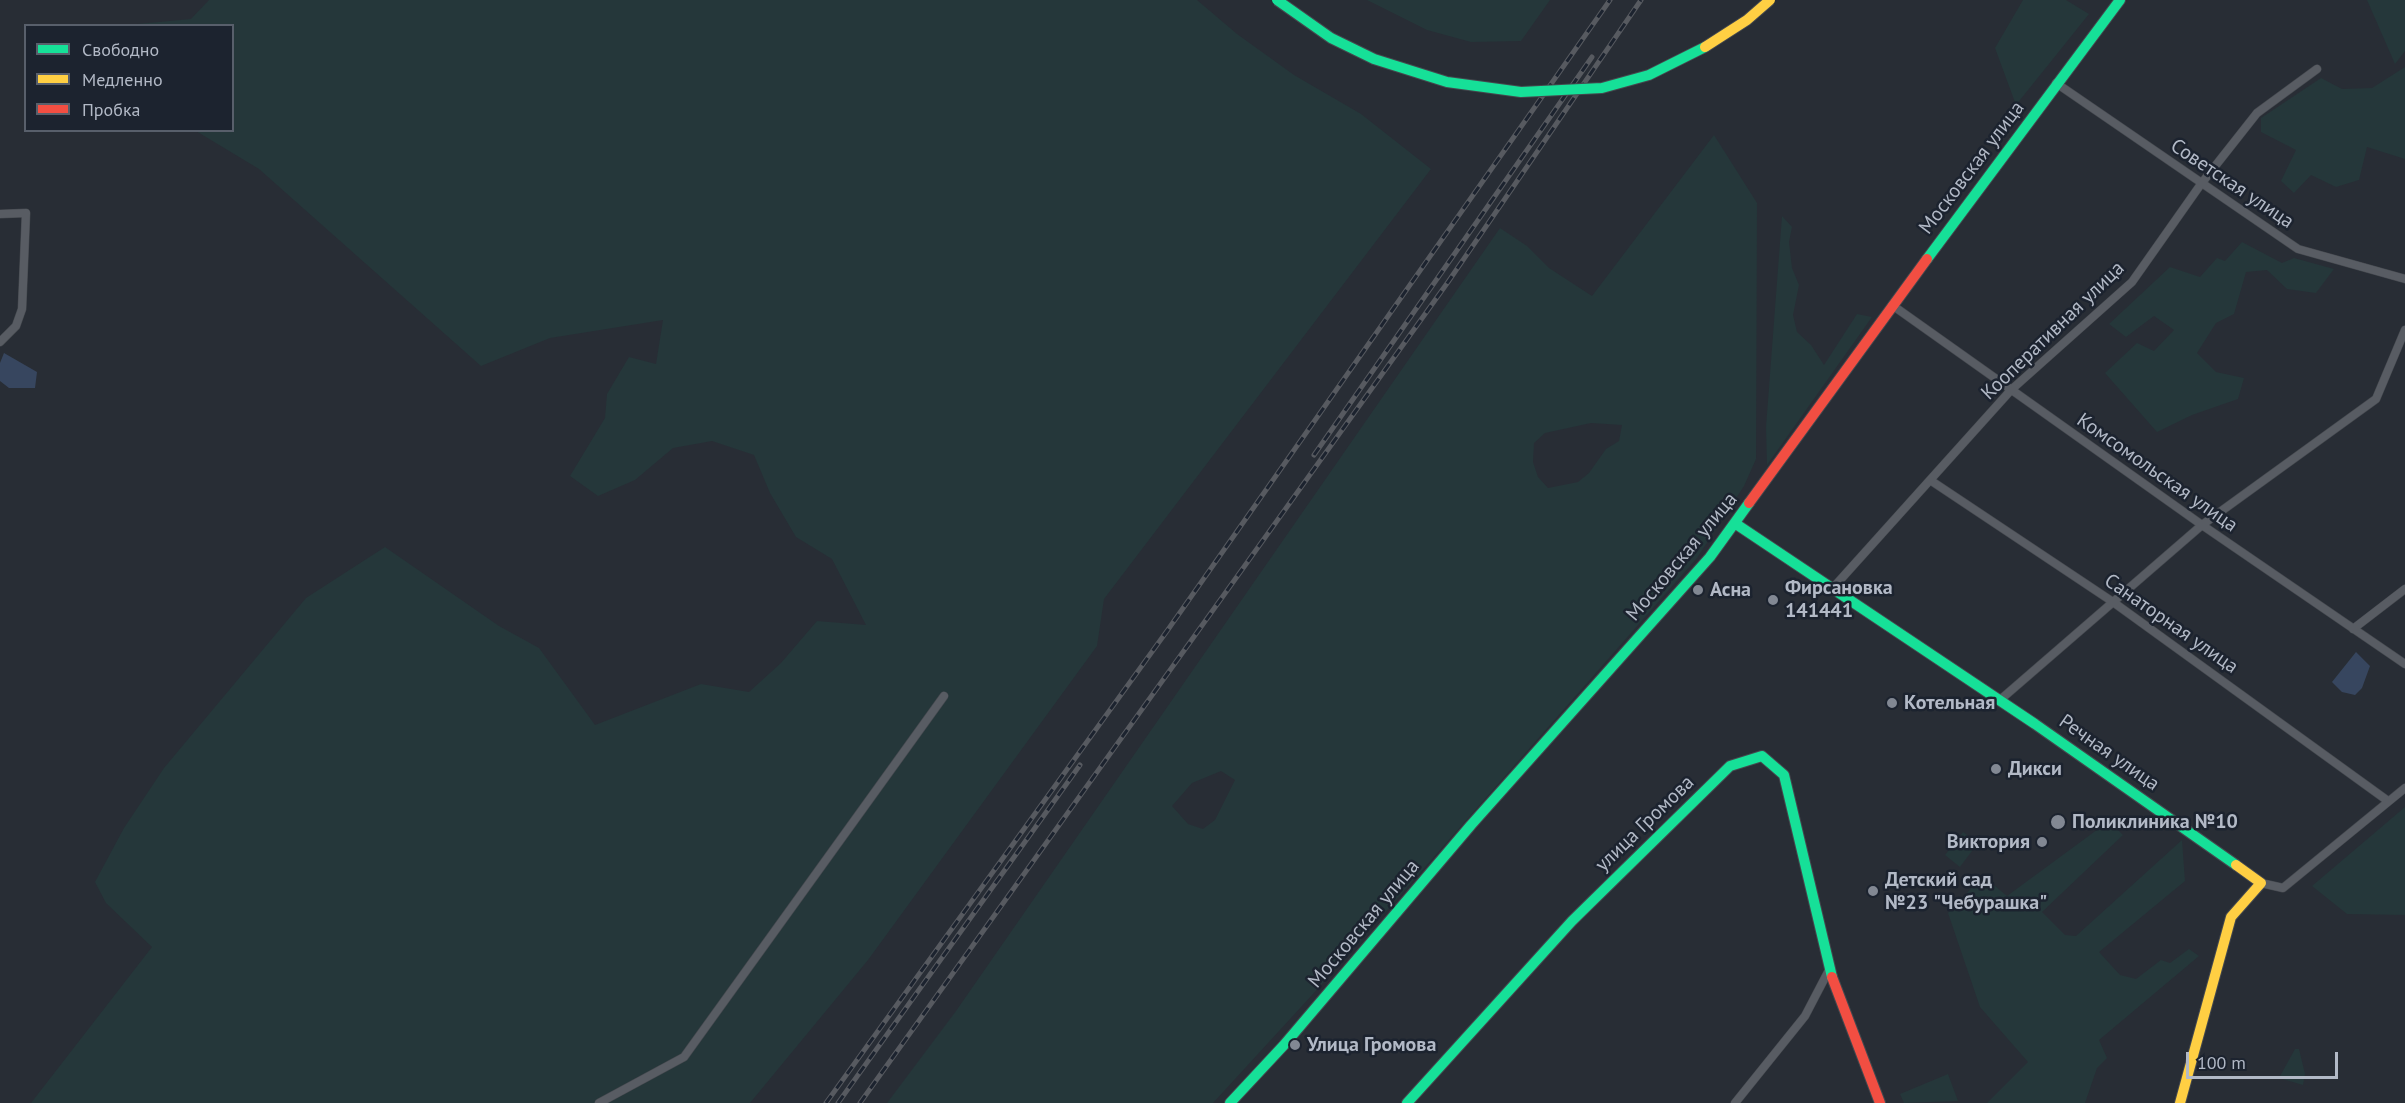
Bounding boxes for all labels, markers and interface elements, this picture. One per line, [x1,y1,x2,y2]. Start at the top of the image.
legend [24,24,234,132]
text: Свободно [82,38,159,61]
text: Медленно [82,68,163,91]
street label: Московская улица [1914,97,2030,239]
text: Пробка [82,98,140,121]
street label: Советская улица [2166,134,2298,234]
street label: Кооперативная улица [1977,257,2129,405]
street label: Комсомольская улица [2072,408,2242,538]
street label: Московская улица [1621,488,1743,626]
street label: Санаторная улица [2100,569,2242,679]
place label: Фирсановка 141441 [1785,576,1893,623]
place label: Асна [1710,578,1751,602]
marker: Асна [1691,583,1705,597]
marker: Фирсановка 141441 [1766,593,1780,607]
place label: Котельная [1904,691,1995,715]
marker: Котельная [1885,696,1899,710]
street label: Речная улица [2054,710,2164,796]
place label: Дикси [2008,757,2062,781]
marker: Дикси [1989,762,2003,776]
street label: улица Громова [1591,771,1699,877]
place label: Поликлиника №10 [2072,810,2238,834]
marker: Поликлиника №10 [2049,813,2067,831]
place label: Виктория [1947,830,2030,854]
marker: Виктория [2035,835,2049,849]
street label: Московская улица [1303,855,1425,993]
place label: Детский сад №23 "Чебурашка" [1885,868,2047,915]
marker: Детский сад №23 "Чебурашка" [1866,884,1880,898]
place label: Улица Громова [1307,1033,1436,1057]
marker: Улица Громова [1288,1038,1302,1052]
scale bar [2189,1040,2340,1078]
text: 100 m [2197,1051,2246,1074]

